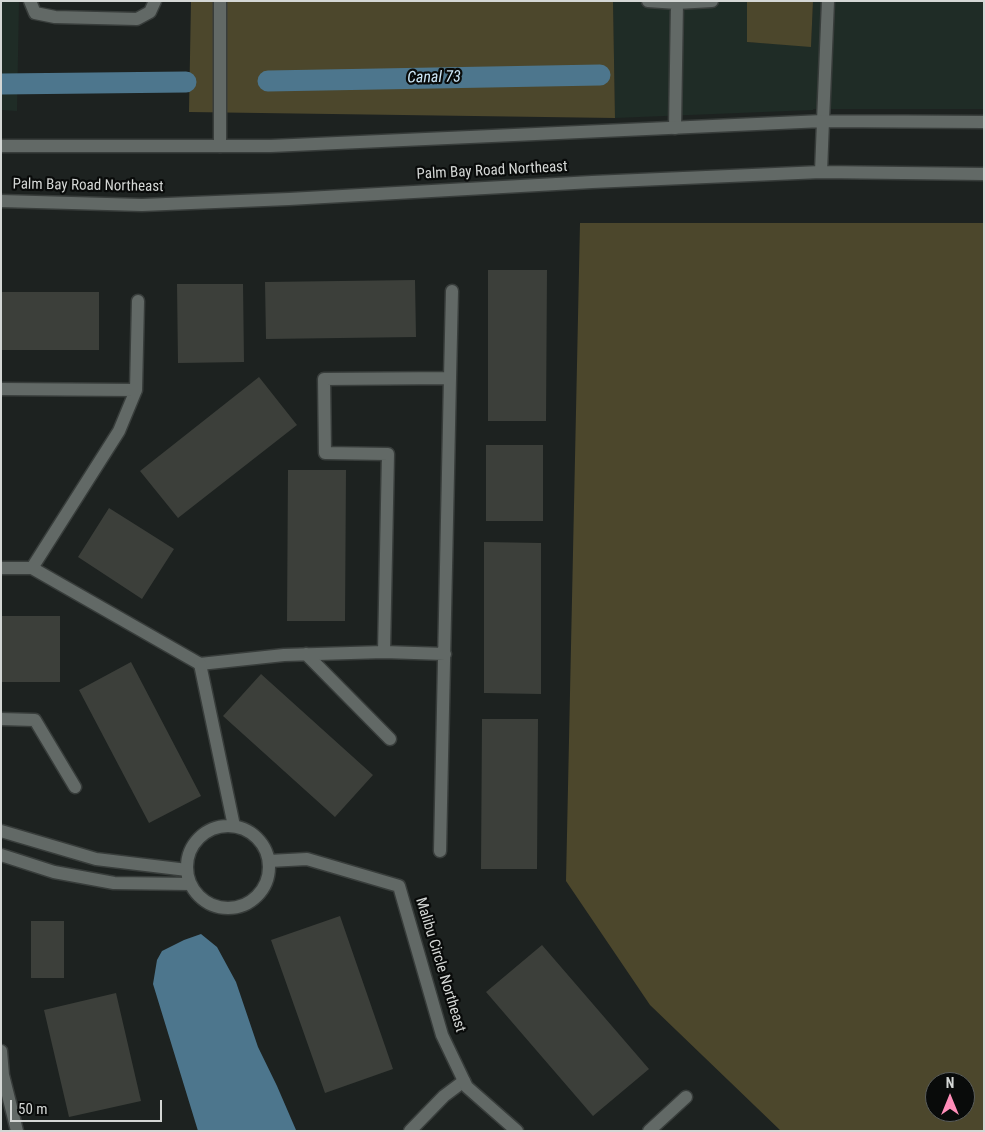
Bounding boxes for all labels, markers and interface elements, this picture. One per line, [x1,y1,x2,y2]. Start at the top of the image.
water label: Canal 73 [407,68,461,88]
street label: Palm Bay Road Northeast [416,158,568,184]
street label: Palm Bay Road Northeast [12,176,164,196]
street label: Malibu Circle Northeast [411,896,469,1034]
north arrow [925,1072,975,1122]
text: N [946,1075,954,1091]
scale bar [12,1090,165,1122]
text: 50 m [18,1100,48,1118]

